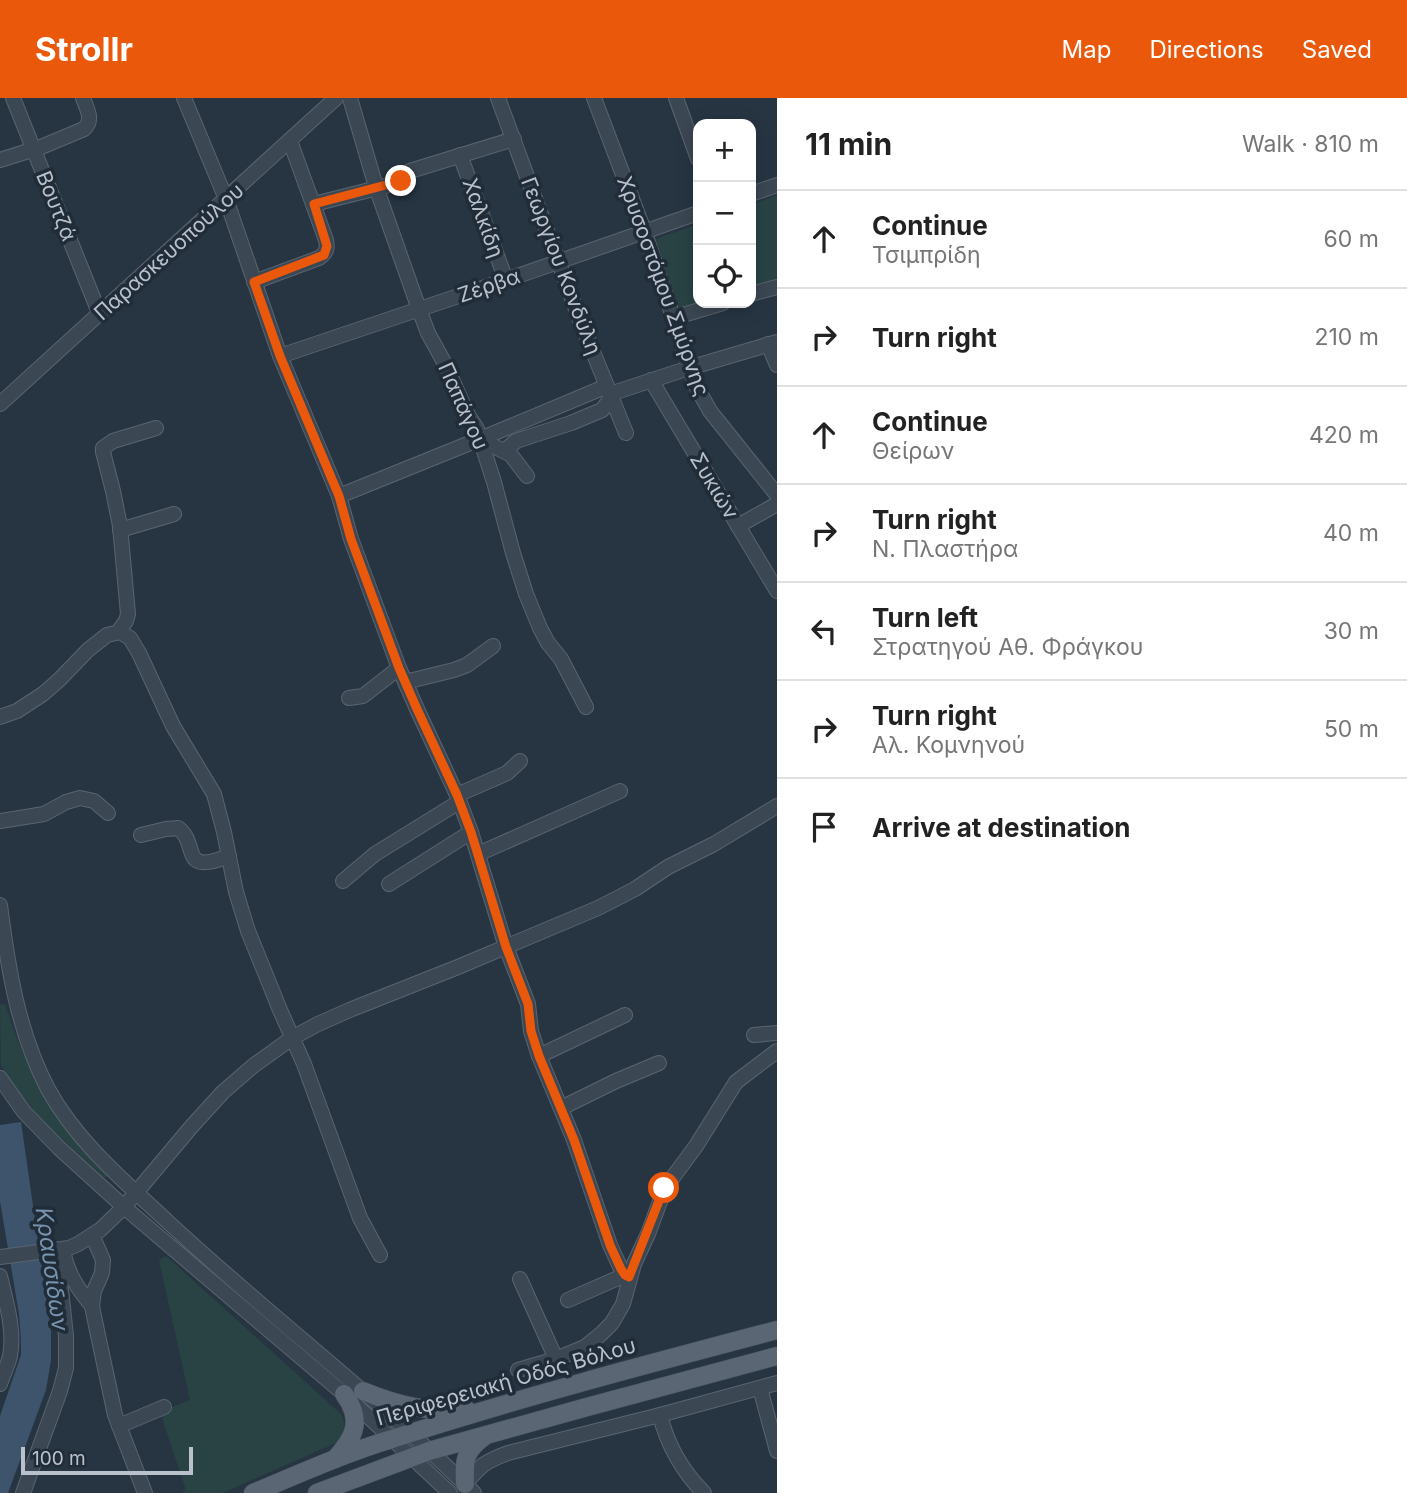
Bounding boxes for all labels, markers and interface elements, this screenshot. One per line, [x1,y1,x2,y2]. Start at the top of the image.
text: Strollr [35,29,133,69]
text: Map [1062,35,1111,64]
text: Directions [1149,35,1264,64]
text: Saved [1302,35,1372,64]
map controls [693,119,756,308]
button: + [693,119,756,182]
text: 11 min [805,126,892,162]
text: Walk · 810 m [1242,130,1379,158]
route end [385,165,416,196]
street label: Βουτζά [31,167,82,244]
street label: Γεωργίου Κονδύλη [516,173,607,358]
street label: Χρυσοστόμου Σμύρνης [612,173,715,399]
street label: Χαλκίδη [458,175,509,261]
street label: Παρασκευοπούλου [89,178,249,325]
button: − [693,182,756,245]
text: Continue [872,210,988,241]
icon: ahead [805,220,843,258]
text: 60 m [1324,225,1379,253]
text: Τσιμπρίδη [872,241,981,269]
button: locate [693,245,756,308]
street label: Ζέρβα [455,263,523,308]
icon: right [805,318,843,356]
text: Turn right [872,322,997,353]
text: 210 m [1314,323,1379,351]
street label: Παπάγου [433,358,494,453]
text: Continue [872,406,988,437]
icon: ahead [805,416,843,454]
text: 420 m [1309,421,1379,449]
text: Θείρων [872,437,954,465]
street label: Συκιών [685,448,744,523]
text: Turn right [872,504,997,535]
icon: right [805,514,843,552]
text: 40 m [1323,519,1379,547]
text: Ν. Πλαστήρα [872,535,1018,563]
text: Turn left [872,602,978,633]
icon: left [805,612,843,650]
text: 30 m [1324,617,1379,645]
text: Στρατηγού Αθ. Φράγκου [872,633,1143,661]
text: Turn right [872,700,997,731]
icon: right [805,710,843,748]
text: 50 m [1324,715,1379,743]
text: Αλ. Κομνηνού [872,731,1025,759]
icon: arrive [805,808,843,846]
text: Arrive at destination [872,812,1131,843]
route start [648,1172,679,1203]
water label: Κραυσίδων [29,1205,75,1333]
street label: Περιφερειακή Οδός Βόλου [373,1332,638,1431]
scale bar [21,1444,192,1476]
text: 100 m [32,1447,86,1470]

